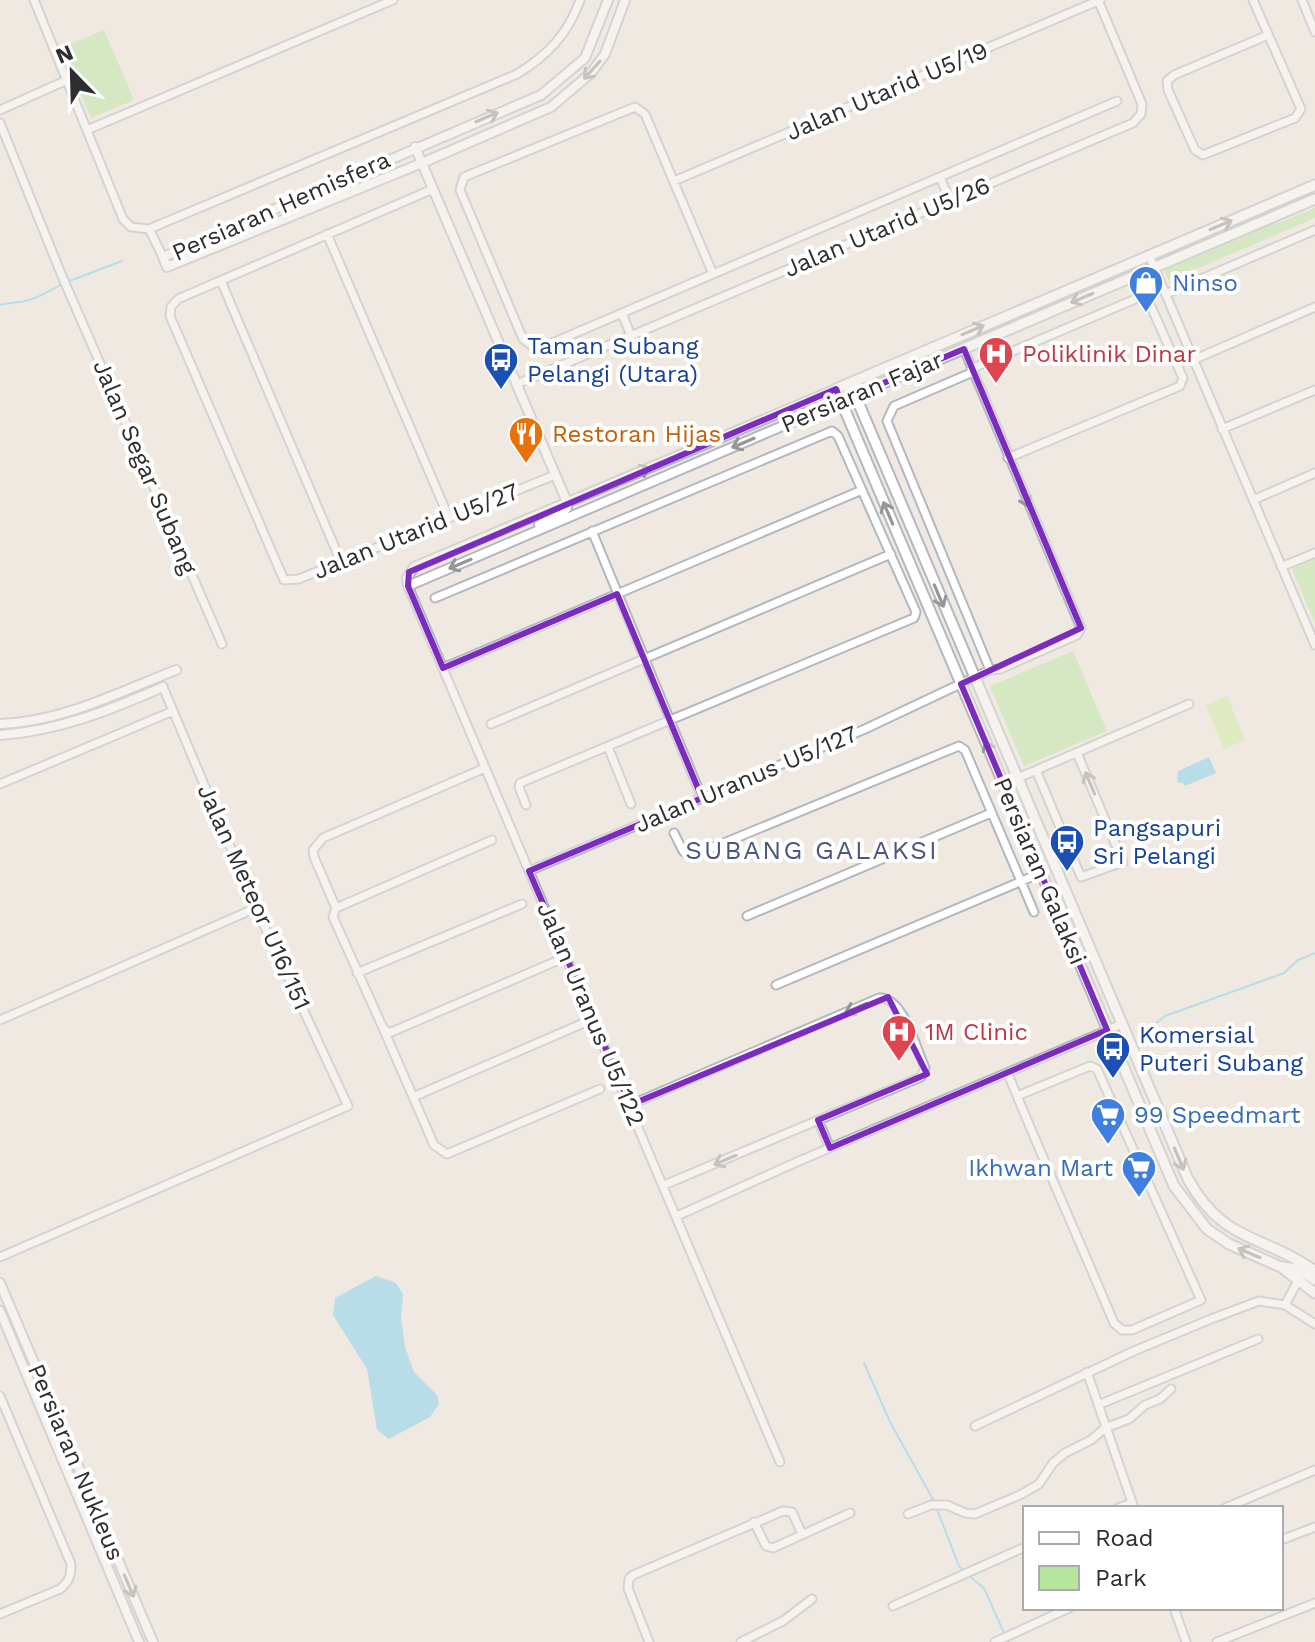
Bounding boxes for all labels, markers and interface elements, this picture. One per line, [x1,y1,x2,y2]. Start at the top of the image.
north arrow [32,32,112,112]
street label: Jalan Utarid U5/19 [782,36,992,146]
text: N [52,39,77,69]
one-way arrow [583,59,601,79]
one-way arrow [474,109,499,124]
street label: Persiaran Hemisfera [168,145,394,267]
street label: Jalan Utarid U5/26 [780,171,994,283]
one-way arrow [1208,216,1233,231]
shop icon: Ninso [1127,264,1165,314]
place label: Ninso [1172,269,1238,297]
one-way arrow [1071,291,1095,306]
one-way arrow [960,321,985,336]
place label: Taman Subang Pelangi (Utara) [527,332,699,388]
hospital icon: Poliklinik Dinar [977,335,1015,385]
place label: Poliklinik Dinar [1022,340,1196,368]
bus stop icon: Taman Subang Pelangi (Utara) [482,341,520,391]
street label: Persiaran Fajar [777,345,947,439]
street label: Jalan Segar Subang [87,356,203,579]
restaurant icon: Restoran Hijas [507,415,545,465]
place label: Restoran Hijas [552,420,721,448]
one-way arrow [731,436,756,451]
one-way arrow [626,463,651,478]
street label: Jalan Utarid U5/27 [309,477,523,585]
one-way arrow [1018,483,1033,508]
one-way arrow [879,501,894,525]
one-way arrow [448,557,473,572]
one-way arrow [933,583,948,608]
street label: Jalan Uranus U5/127 [631,719,861,839]
one-way arrow [982,740,997,765]
one-way arrow [1081,771,1096,796]
street label: Persiaran Galaksi [988,773,1092,969]
street label: Jalan Meteor U16/151 [192,780,316,1014]
place label: Pangsapuri Sri Pelangi [1093,814,1221,870]
bus stop icon: Pangsapuri Sri Pelangi [1048,823,1086,873]
district label: SUBANG GALAKSI [685,835,939,865]
street label: Jalan Uranus U5/122 [531,898,651,1130]
one-way arrow [844,1002,869,1017]
hospital icon: 1M Clinic [880,1013,918,1063]
place label: 1M Clinic [925,1018,1028,1046]
place label: Komersial Puteri Subang [1139,1021,1303,1077]
bus stop icon: Komersial Puteri Subang [1094,1030,1132,1080]
supermarket icon: 99 Speedmart [1089,1096,1127,1146]
place label: 99 Speedmart [1134,1101,1300,1129]
one-way arrow [1173,1146,1188,1171]
supermarket icon: Ikhwan Mart [1120,1149,1158,1199]
one-way arrow [713,1153,738,1168]
place label: Ikhwan Mart [968,1154,1113,1182]
one-way arrow [1237,1245,1261,1260]
street label: Persiaran Nukleus [22,1360,130,1564]
legend [1023,1506,1283,1610]
text: Road [1095,1524,1154,1552]
text: Park [1095,1564,1147,1592]
one-way arrow [123,1573,138,1598]

